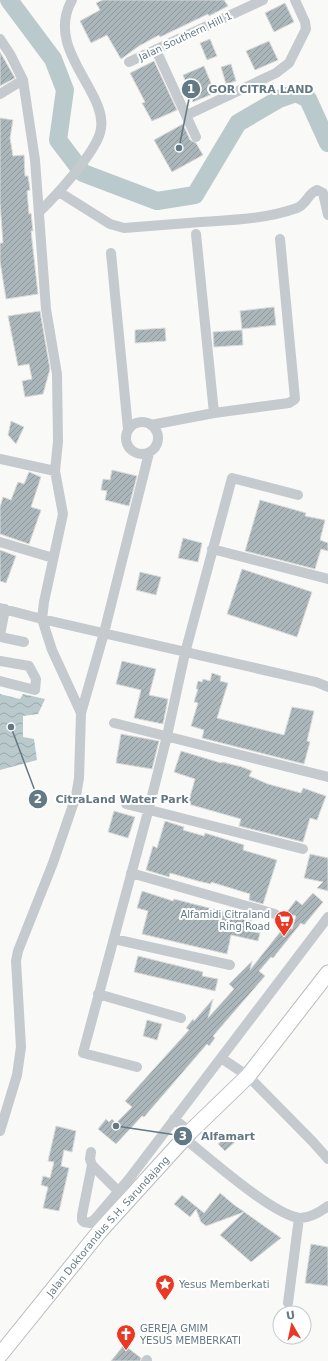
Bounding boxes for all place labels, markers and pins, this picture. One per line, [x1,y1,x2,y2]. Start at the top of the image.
callout: GOR CITRA LAND [181,77,322,100]
callout: CitraLand Water Park [28,787,197,810]
place label: Alfamidi Citraland Ring Road [180,909,270,932]
supermarket icon: Alfamidi Citraland Ring Road [273,909,295,937]
callout: Alfamart [173,1125,263,1148]
place icon: Yesus Memberkati [154,1273,176,1301]
place label: Yesus Memberkati [178,1279,269,1290]
church icon: GEREJA GMIM YESUS MEMBERKATI [115,1323,137,1351]
place label: GEREJA GMIM YESUS MEMBERKATI [139,1323,241,1346]

